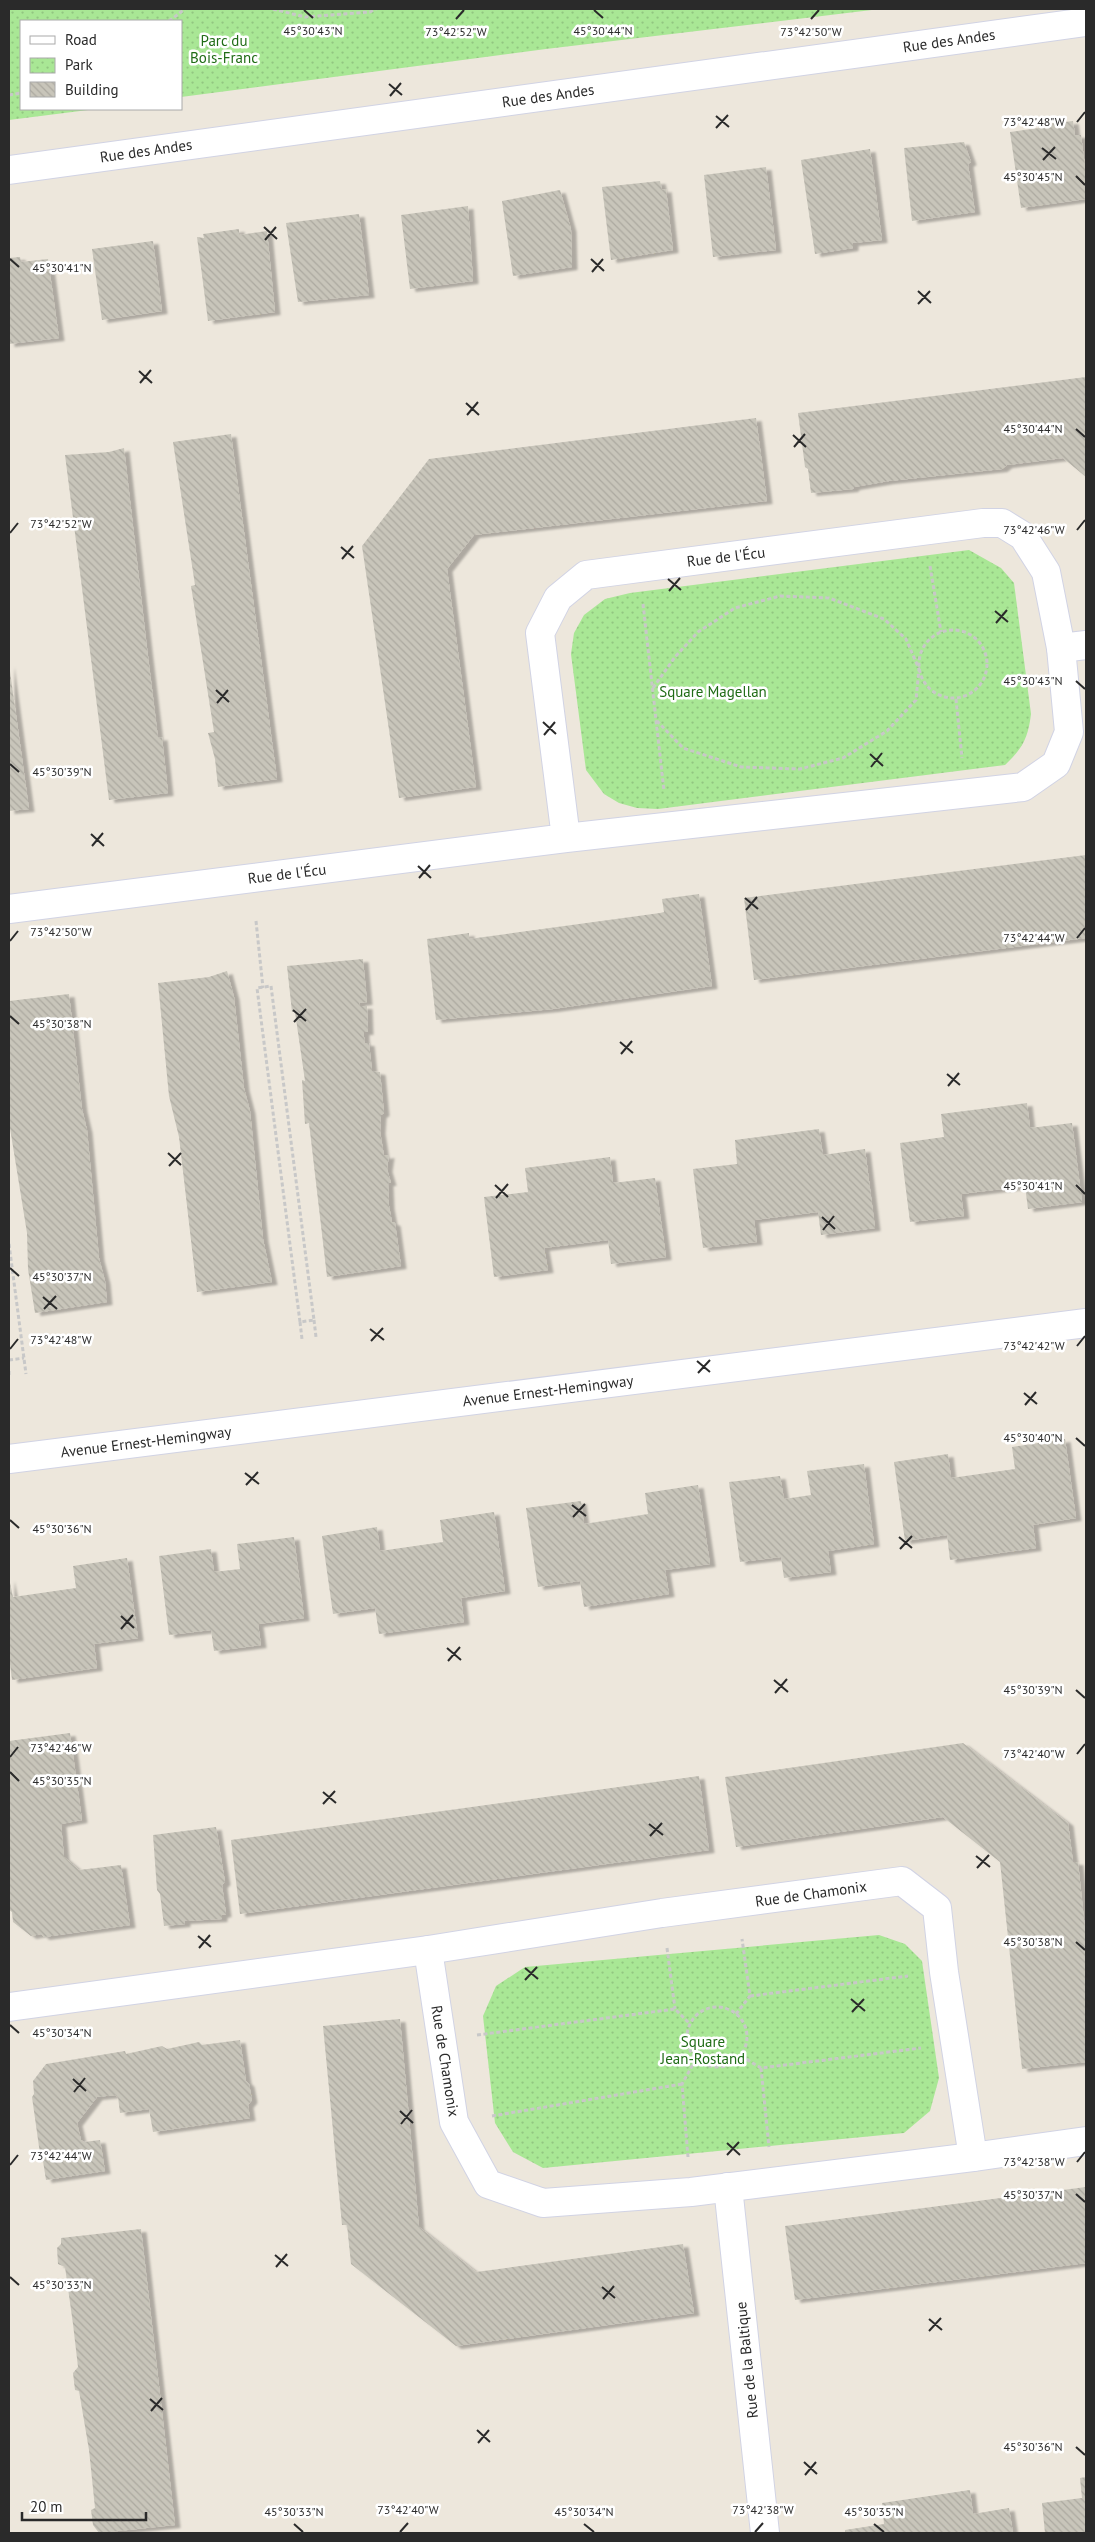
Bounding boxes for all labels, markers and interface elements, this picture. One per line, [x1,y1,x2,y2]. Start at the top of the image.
legend [20,20,182,110]
text: 45°30'43"N [283,23,343,38]
text: 45°30'44"N [573,23,633,38]
text: 73°42'52"W [425,24,487,39]
text: 73°42'50"W [780,24,842,39]
street label: Rue des Andes [902,25,996,56]
text: Road [65,30,97,49]
park label: Parc du Bois-Franc [190,31,258,67]
text: Park [65,55,93,74]
text: Building [65,80,119,99]
street label: Rue des Andes [501,80,595,111]
text: 73°42'48"W [1003,114,1065,129]
street label: Rue des Andes [99,135,193,166]
text: 45°30'45"N [1003,169,1063,184]
text: 45°30'41"N [32,260,92,275]
text: 45°30'44"N [1003,421,1063,436]
text: 73°42'52"W [30,516,92,531]
text: 73°42'46"W [1003,522,1065,537]
street label: Rue de l'Écu [686,542,766,571]
text: 45°30'43"N [1003,673,1063,688]
park label: Square Magellan [659,682,767,701]
text: 45°30'39"N [32,764,92,779]
street label: Rue de l'Écu [247,859,327,888]
text: 73°42'50"W [30,924,92,939]
text: 73°42'44"W [1003,930,1065,945]
text: 45°30'38"N [32,1016,92,1031]
text: 45°30'41"N [1003,1178,1063,1193]
text: 45°30'37"N [32,1269,92,1284]
text: 73°42'48"W [30,1332,92,1347]
text: 73°42'42"W [1003,1338,1065,1353]
street label: Avenue Ernest-Hemingway [462,1371,634,1410]
street label: Avenue Ernest-Hemingway [60,1422,232,1461]
text: 45°30'40"N [1003,1430,1063,1445]
text: 45°30'36"N [32,1521,92,1536]
text: 45°30'39"N [1003,1682,1063,1697]
text: 73°42'46"W [30,1740,92,1755]
text: 73°42'40"W [1003,1746,1065,1761]
text: 45°30'35"N [32,1773,92,1788]
street label: Rue de Chamonix [754,1876,868,1911]
text: 45°30'38"N [1003,1934,1063,1949]
street label: Rue de Chamonix [427,2004,464,2118]
text: 45°30'34"N [32,2025,92,2040]
park label: Square Jean-Rostand [660,2032,745,2068]
text: 73°42'44"W [30,2148,92,2163]
text: 73°42'38"W [1003,2154,1065,2169]
text: 45°30'37"N [1003,2187,1063,2202]
text: 45°30'33"N [32,2277,92,2292]
street label: Rue de la Baltique [731,2301,762,2419]
text: 45°30'36"N [1003,2439,1063,2454]
scale bar [22,2490,146,2522]
text: 20 m [30,2497,63,2516]
text: 73°42'40"W [377,2502,439,2517]
text: 73°42'38"W [732,2502,794,2517]
text: 45°30'33"N [264,2504,324,2519]
text: 45°30'34"N [554,2504,614,2519]
text: 45°30'35"N [844,2504,904,2519]

